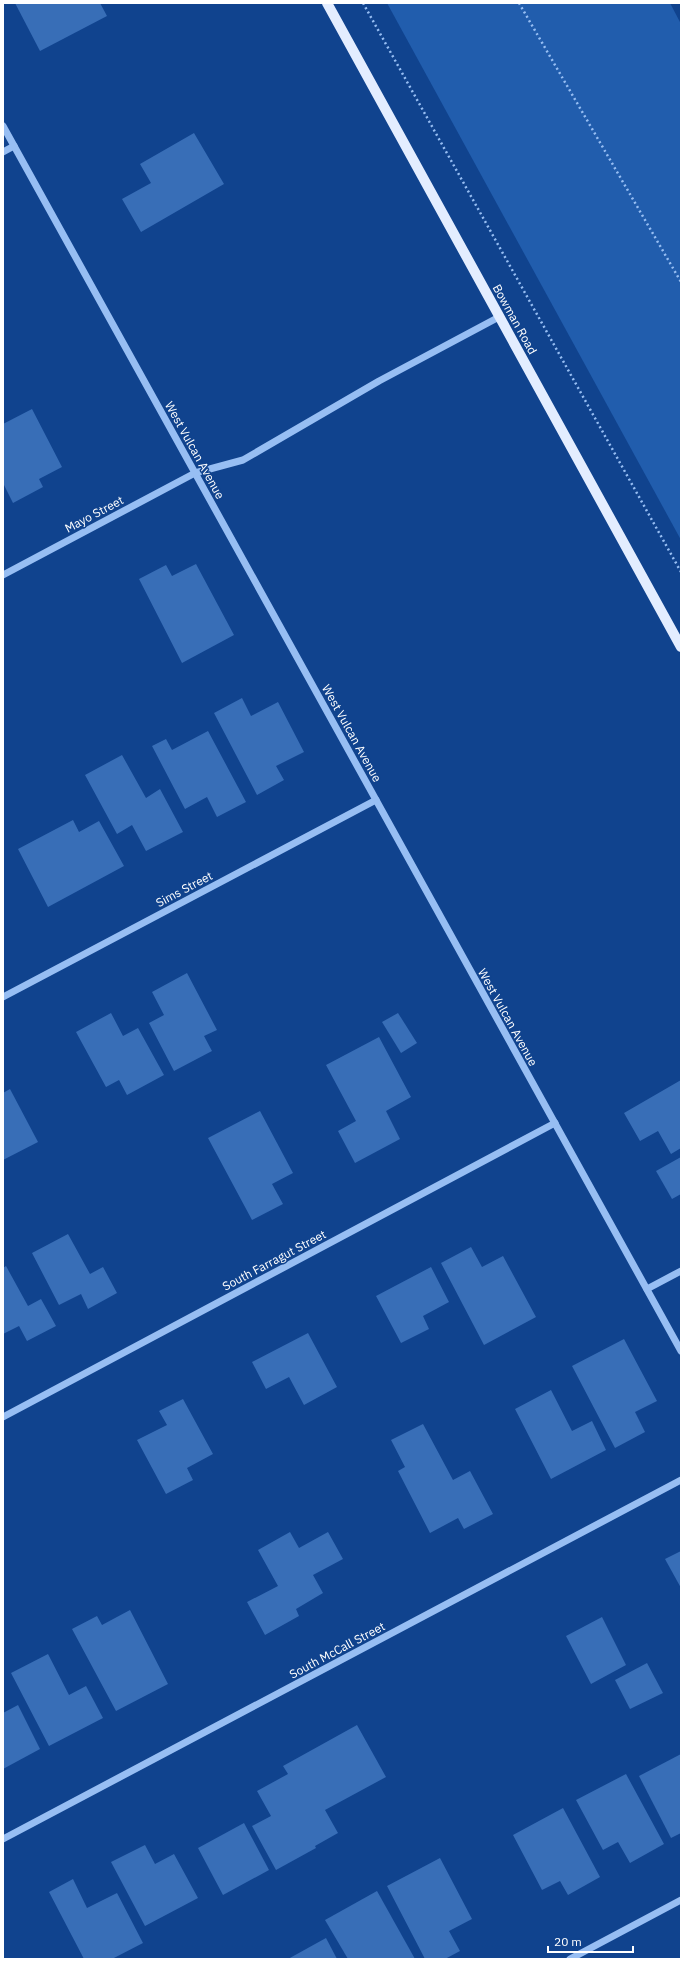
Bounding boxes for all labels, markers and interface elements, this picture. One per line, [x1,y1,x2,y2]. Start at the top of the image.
street label: Bowman Road [490,281,540,357]
street label: West Vulcan Avenue [162,399,228,502]
street label: Mayo Street [62,492,126,536]
street label: West Vulcan Avenue [319,682,385,785]
street label: Sims Street [153,868,215,910]
street label: West Vulcan Avenue [475,966,541,1069]
street label: South Farragut Street [220,1226,328,1294]
street label: South McCall Street [287,1618,387,1682]
scale bar [548,1928,633,1954]
text: 20 m [554,1934,582,1949]

